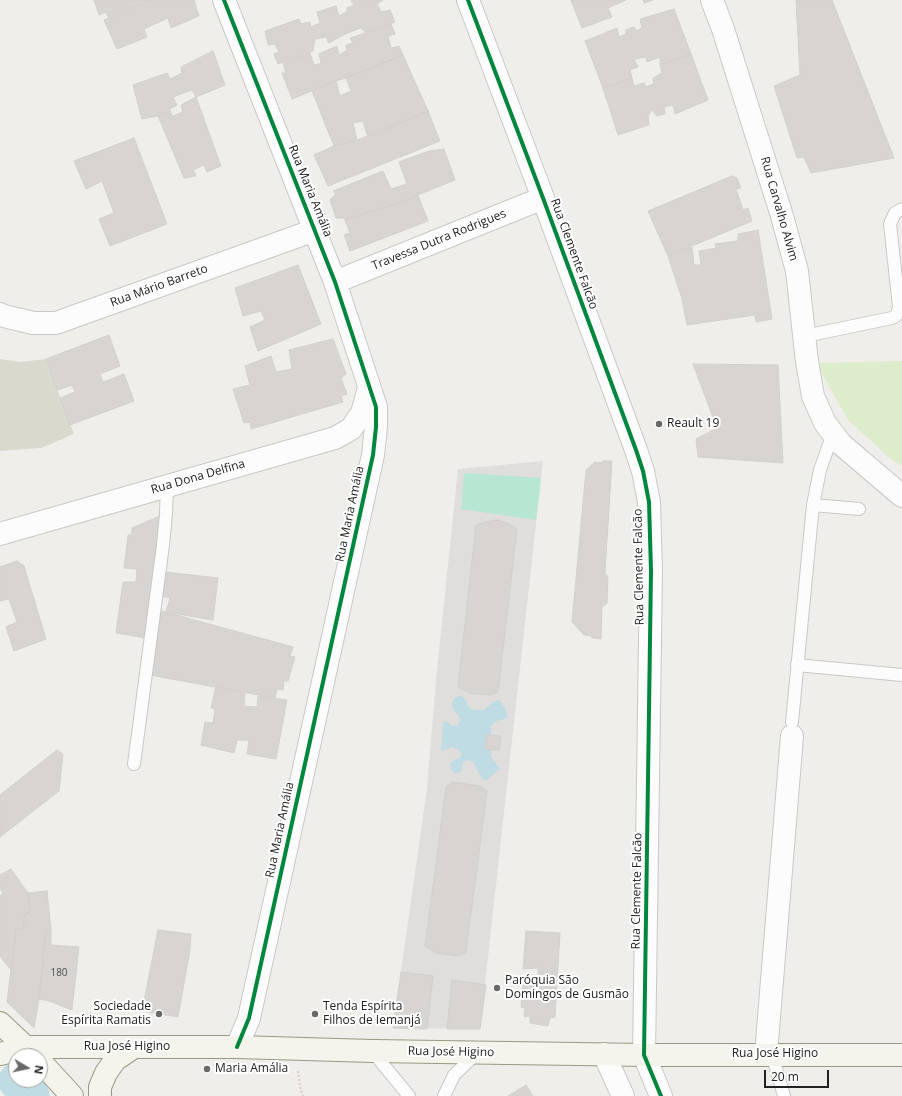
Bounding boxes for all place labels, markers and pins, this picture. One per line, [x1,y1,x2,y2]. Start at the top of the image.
place label: Reault 19 [667,417,719,431]
marker: Reault 19 [654,419,664,429]
place label: Paróquia São Domingos de Gusmão [505,974,629,1002]
marker: Paróquia São Domingos de Gusmão [492,983,502,993]
place label: Sociedade Espírita Ramatis [61,1000,151,1028]
place label: Tenda Espírita Filhos de Iemanjá [323,1000,421,1028]
marker: Sociedade Espírita Ramatis [154,1009,164,1019]
marker: Tenda Espírita Filhos de Iemanjá [310,1009,320,1019]
place label: Maria Amália [215,1062,288,1076]
marker: Maria Amália [202,1064,212,1074]

